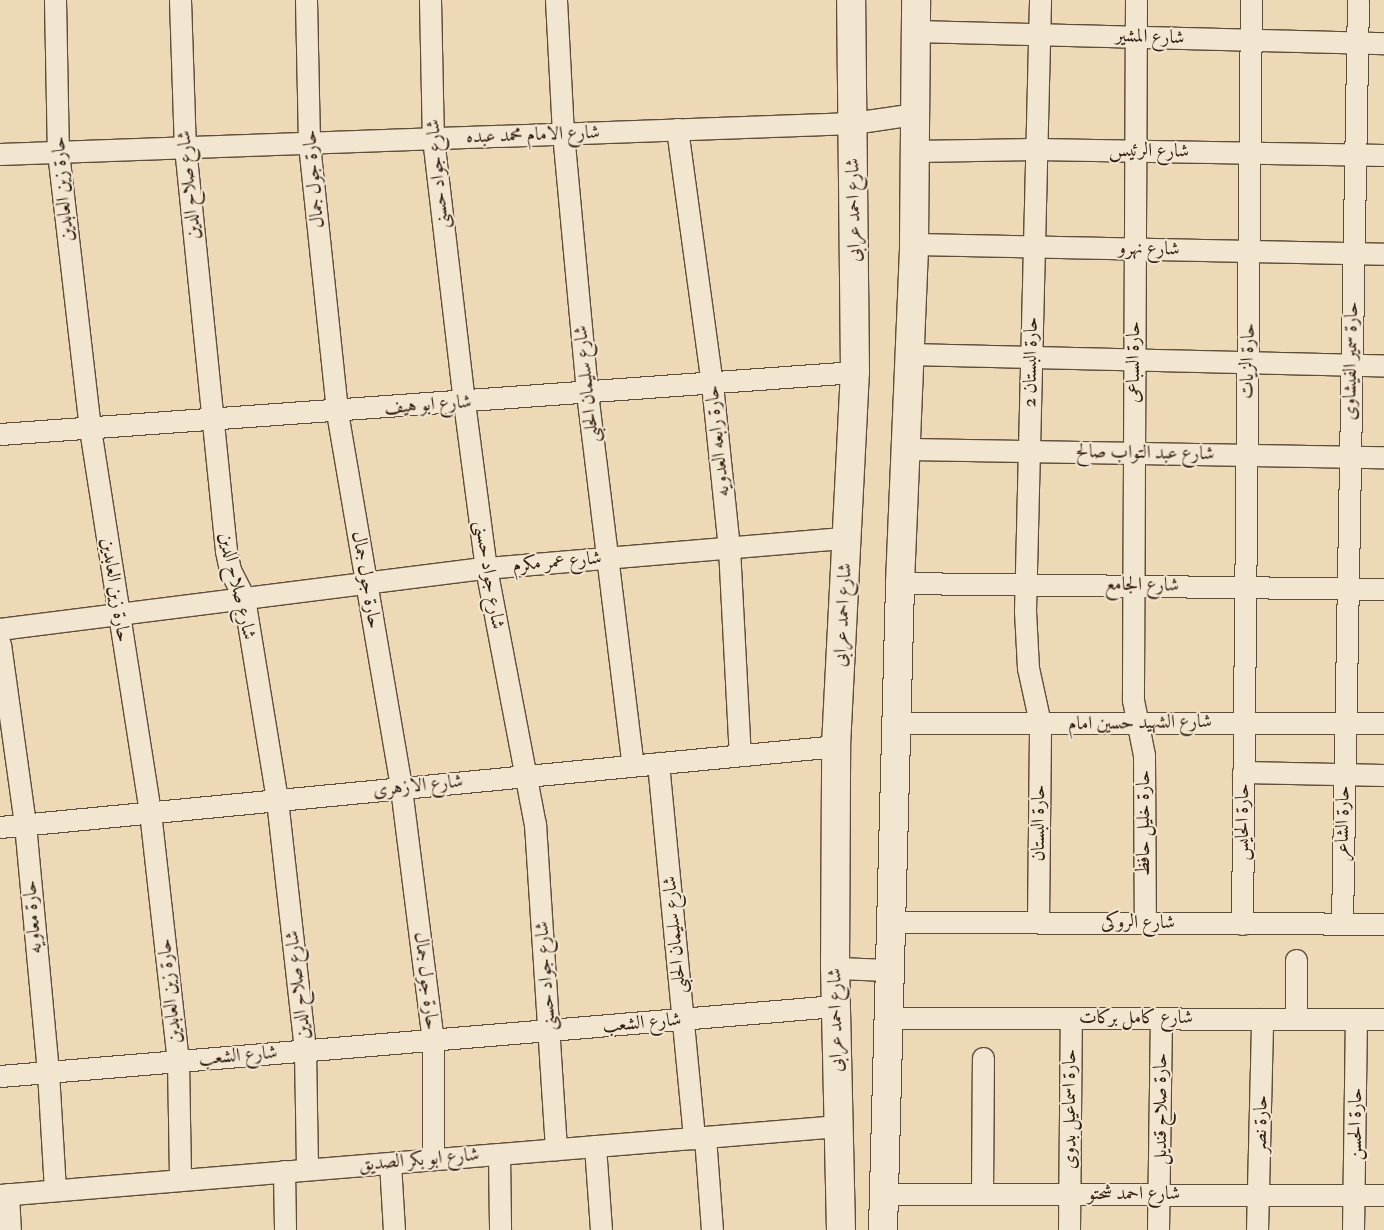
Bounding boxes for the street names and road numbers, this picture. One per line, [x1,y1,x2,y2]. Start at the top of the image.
street label: شارع المشير [1115,24,1185,50]
street label: شارع جواد حسنى [422,118,454,230]
street label: شارع الامام محمد عبده [466,121,600,149]
street label: شارع صلاح الدين [173,129,205,241]
street label: حارة جول جمال [298,129,330,229]
street label: حارة زين العابدين [47,135,79,243]
street label: شارع الرئيس [1109,139,1189,163]
street label: شارع احمد عرابى [842,158,866,262]
street label: شارع نهرو [1118,237,1180,261]
street label: حارة سمير الفيشاوى [1339,301,1363,421]
street label: حارة البستان 2 [1019,316,1043,408]
street label: حارة السباعى [1123,321,1145,403]
street label: حارة الزيات [1236,323,1260,399]
street label: شارع سليمان الحلبى [570,324,604,444]
street label: حارة رابعه العدويه [701,384,735,498]
street label: شارع ابو هيف [384,391,472,419]
street label: شارع عبد التواب صالح [1075,440,1215,466]
street label: شارع جواد حسنى [469,519,509,631]
street label: حارة جول جمال [346,529,386,631]
street label: شارع صلاح الدين [214,530,260,642]
street label: حارة زين العابدين [95,536,135,644]
street label: شارع عمر مكرم [511,547,603,577]
street label: شارع احمد عرابى [829,562,857,668]
street label: شارع الجامع [1105,573,1179,597]
street label: شارع الشهيد حسين امام [1068,710,1212,736]
street label: شارع الازهرى [372,770,464,802]
street label: حارة خليل حافظ [1133,770,1155,876]
street label: حارة الحايس [1232,783,1254,861]
street label: حارة البستان [1028,784,1050,862]
street label: حارة الشاعر [1331,785,1355,861]
street label: شارع سليمان الحلبى [659,875,691,995]
street label: حارة معاويه [18,879,48,955]
street label: شارع الروكى [1101,912,1175,934]
street label: شارع جواد حسنى [531,920,561,1032]
street label: شارع صلاح الدين [281,929,315,1041]
street label: حارة جول جمال [409,931,443,1031]
street label: حارة زين العابدين [153,937,187,1045]
street label: شارع احمد عرابى [824,968,848,1072]
street label: شارع كامل بركات [1079,1007,1193,1029]
street label: شارع الشعب [602,1008,682,1038]
street label: شارع الشعب [198,1041,278,1071]
street label: حارة اسماعيل بدوى [1059,1049,1081,1169]
street label: حارة صلاح قنديل [1150,1053,1172,1165]
street label: حارة الحسن [1345,1087,1367,1161]
street label: حارة نصر [1249,1095,1273,1153]
street label: شارع ابو بكر الصديق [358,1143,480,1177]
street label: شارع احمد شحتو [1088,1183,1180,1205]

